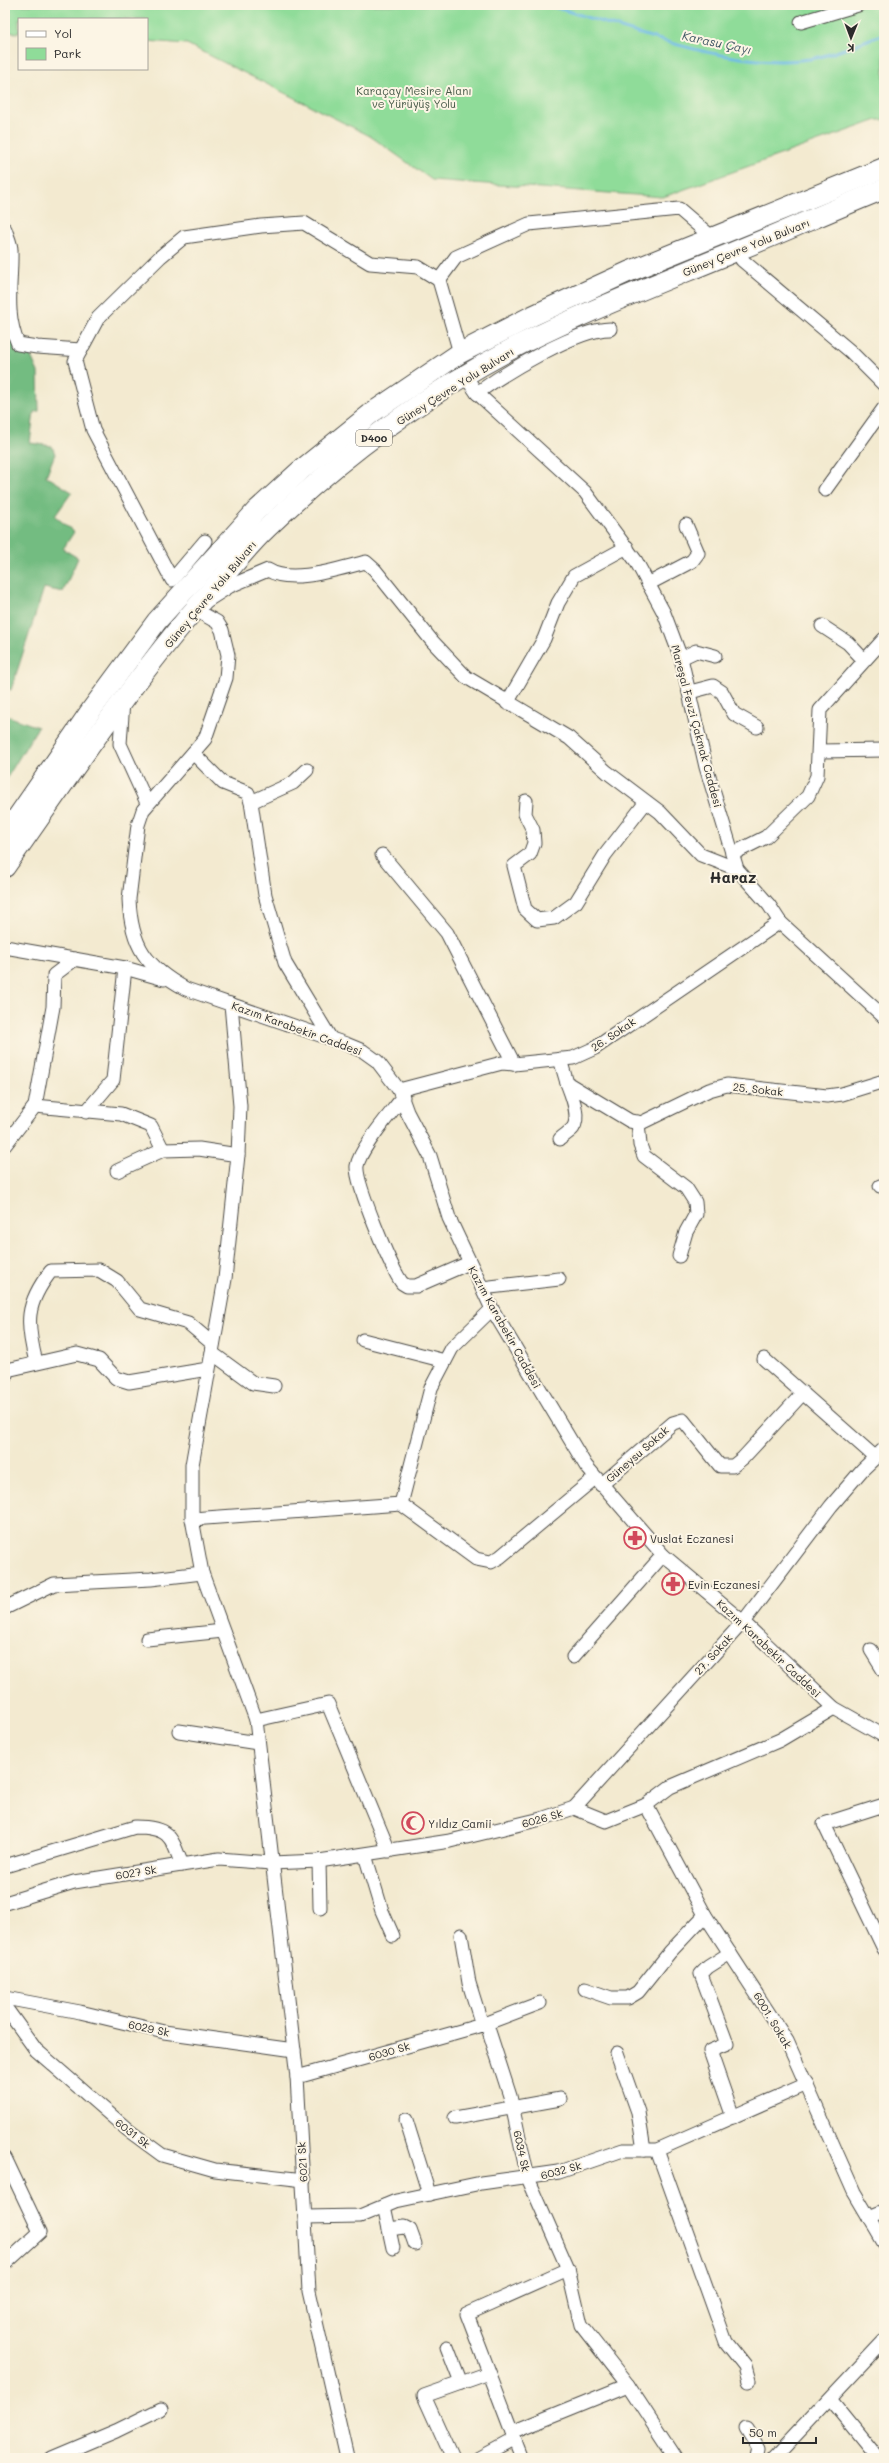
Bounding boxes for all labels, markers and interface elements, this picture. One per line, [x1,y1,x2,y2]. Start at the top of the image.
legend [18,18,148,70]
north arrow [831,18,871,58]
text: Yol [54,25,72,41]
water label: Karasu Çayı [681,27,753,57]
text: K [847,41,855,56]
text: Park [54,45,81,61]
park label: Karaçay Mesire Alanı ve Yürüyüş Yolu [356,83,472,111]
street label: Güney Çevre Yolu Bulvarı [680,215,812,279]
street label: Güney Çevre Yolu Bulvarı [393,344,517,428]
road number: D400 [356,430,392,446]
street label: Güney Çevre Yolu Bulvarı [161,537,259,651]
street label: Mareşal Fevzi Çakmak Caddesi [668,643,726,809]
district label: Haraz [710,867,757,887]
street label: Kazım Karabekir Caddesi [230,997,364,1059]
street label: 26. Sokak [588,1013,638,1054]
street label: 25. Sokak [732,1079,784,1099]
street label: Kazım Karabekir Caddesi [465,1263,545,1391]
street label: Güneysu Sokak [602,1422,672,1486]
pharmacy icon: Vuslat Eczanesi [622,1525,648,1551]
place label: Vuslat Eczanesi [650,1531,734,1546]
pharmacy icon: Evin Eczanesi [660,1571,686,1597]
place label: Evin Eczanesi [688,1577,760,1592]
street label: Kazım Karabekir Caddesi [714,1596,824,1700]
street label: 27. Sokak [691,1630,735,1678]
street label: 6026 Sk [520,1805,564,1831]
mosque icon: Yıldız Camii [400,1810,426,1836]
place label: Yıldız Camii [428,1816,492,1831]
street label: 6027 Sk [114,1861,158,1883]
street label: 6001. Sokak [750,1989,796,2051]
street label: 6029 Sk [127,2016,171,2040]
street label: 6030 Sk [367,2038,412,2064]
street label: 6031 Sk [112,2115,154,2151]
street label: 6034 Sk [510,2129,534,2173]
street label: 6021 Sk [293,2141,311,2182]
street label: 6032 Sk [539,2157,583,2183]
scale bar [743,2419,816,2445]
text: 50 m [749,2424,777,2440]

